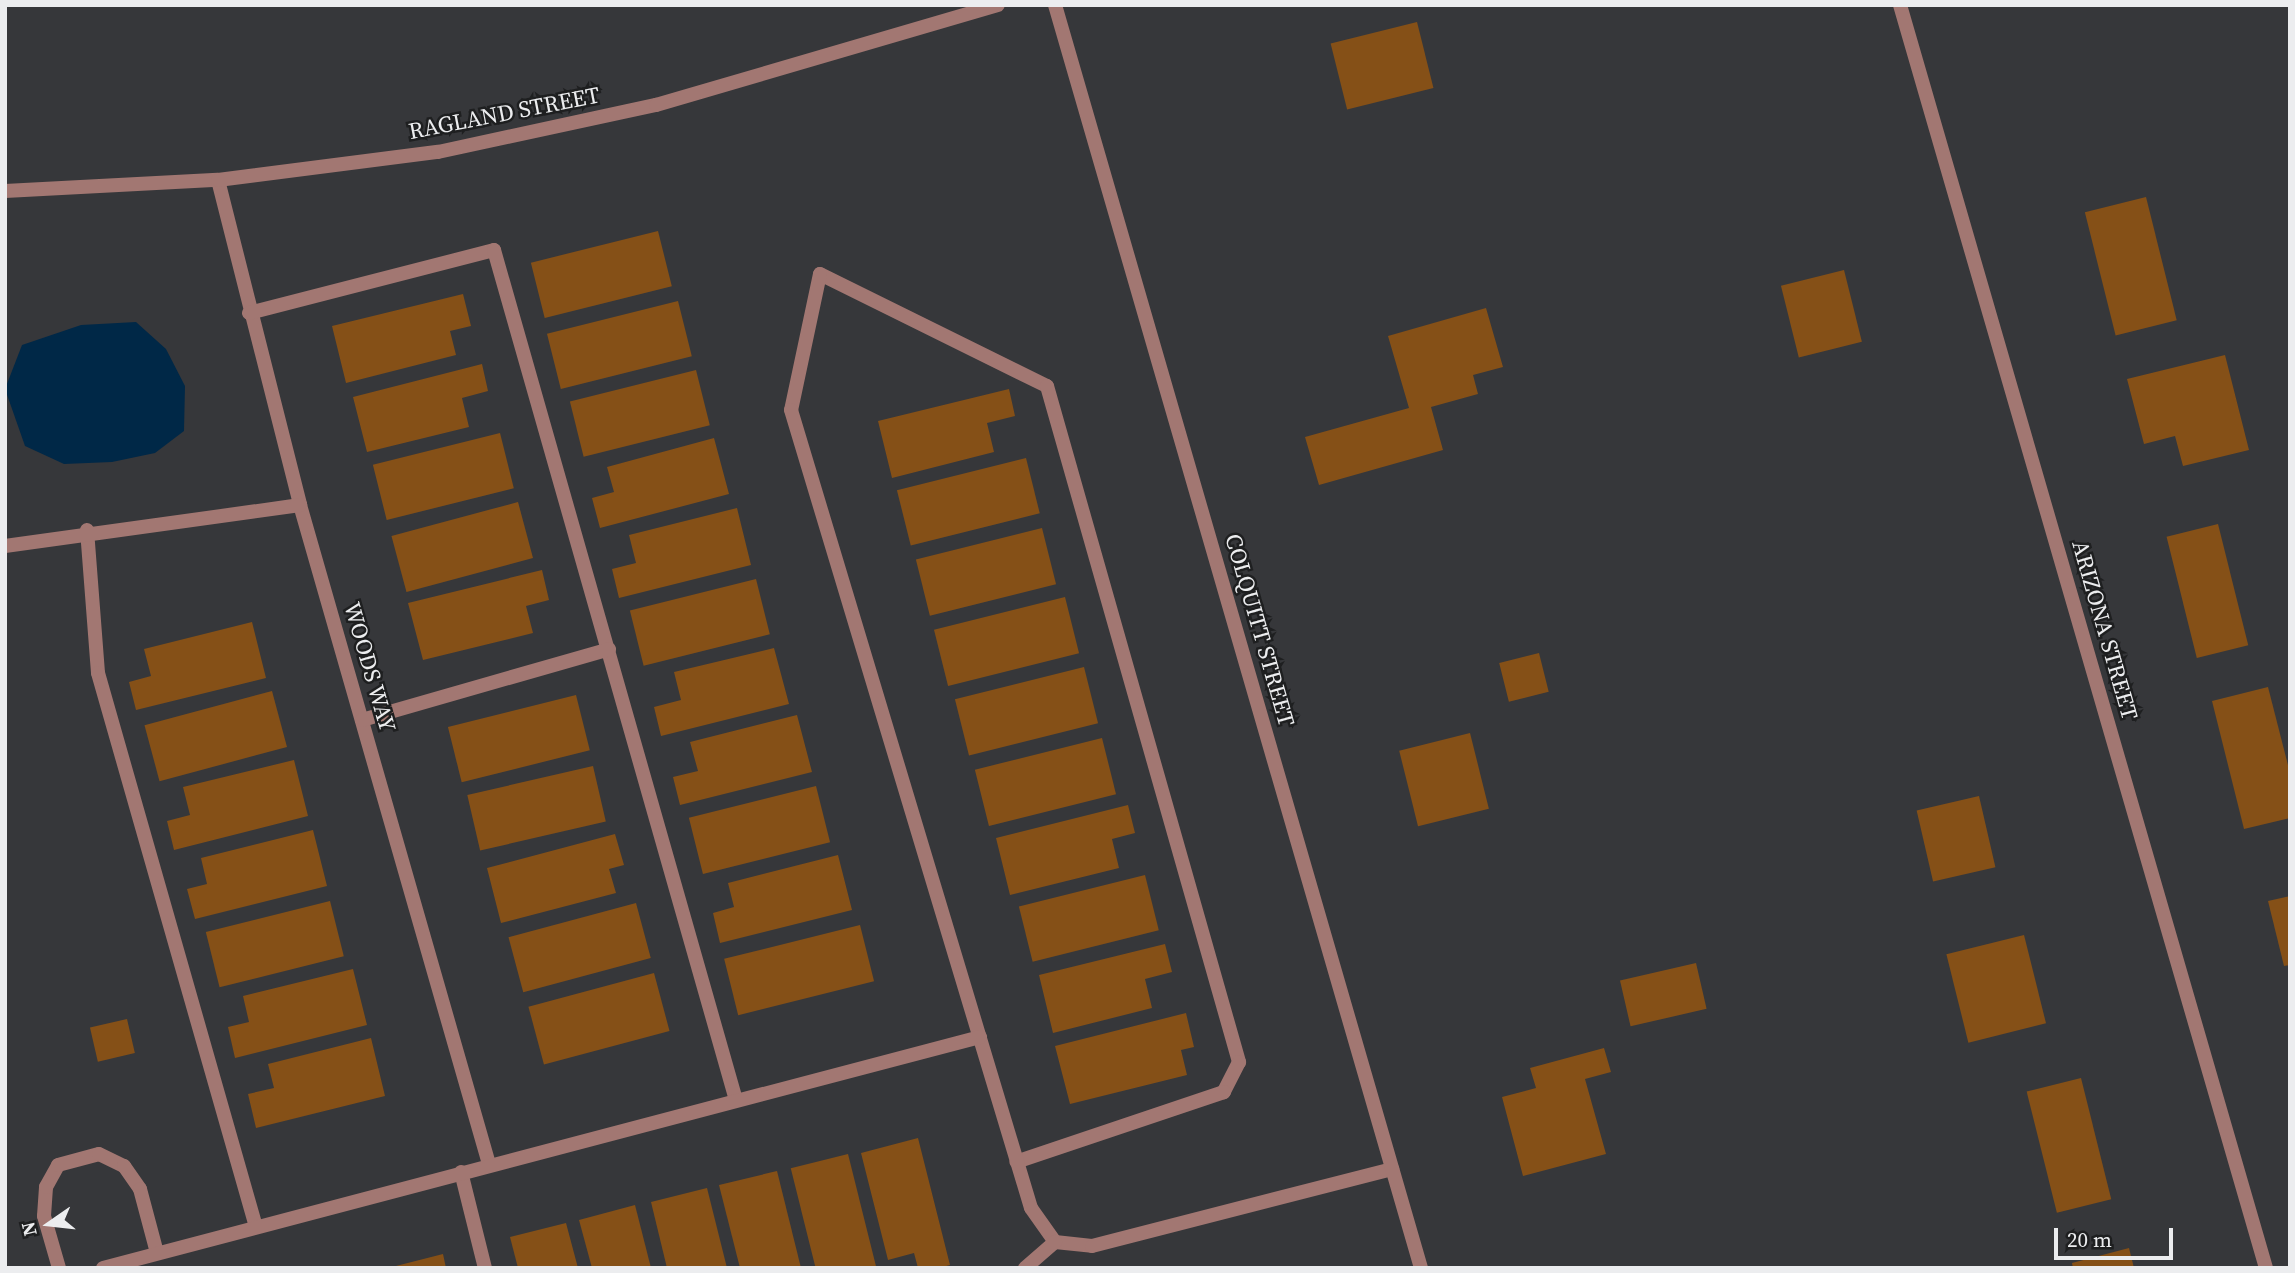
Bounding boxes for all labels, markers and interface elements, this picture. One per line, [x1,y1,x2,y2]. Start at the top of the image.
street label: RAGLAND STREET [406,81,602,145]
street label: COLQUITT STREET [1219,530,1301,730]
street label: ARIZONA STREET [2066,537,2144,723]
street label: WOODS WAY [338,599,402,735]
north arrow [14,1189,84,1259]
scale bar [2057,1214,2176,1258]
text: N [14,1219,43,1239]
text: 20 m [2067,1225,2112,1254]

